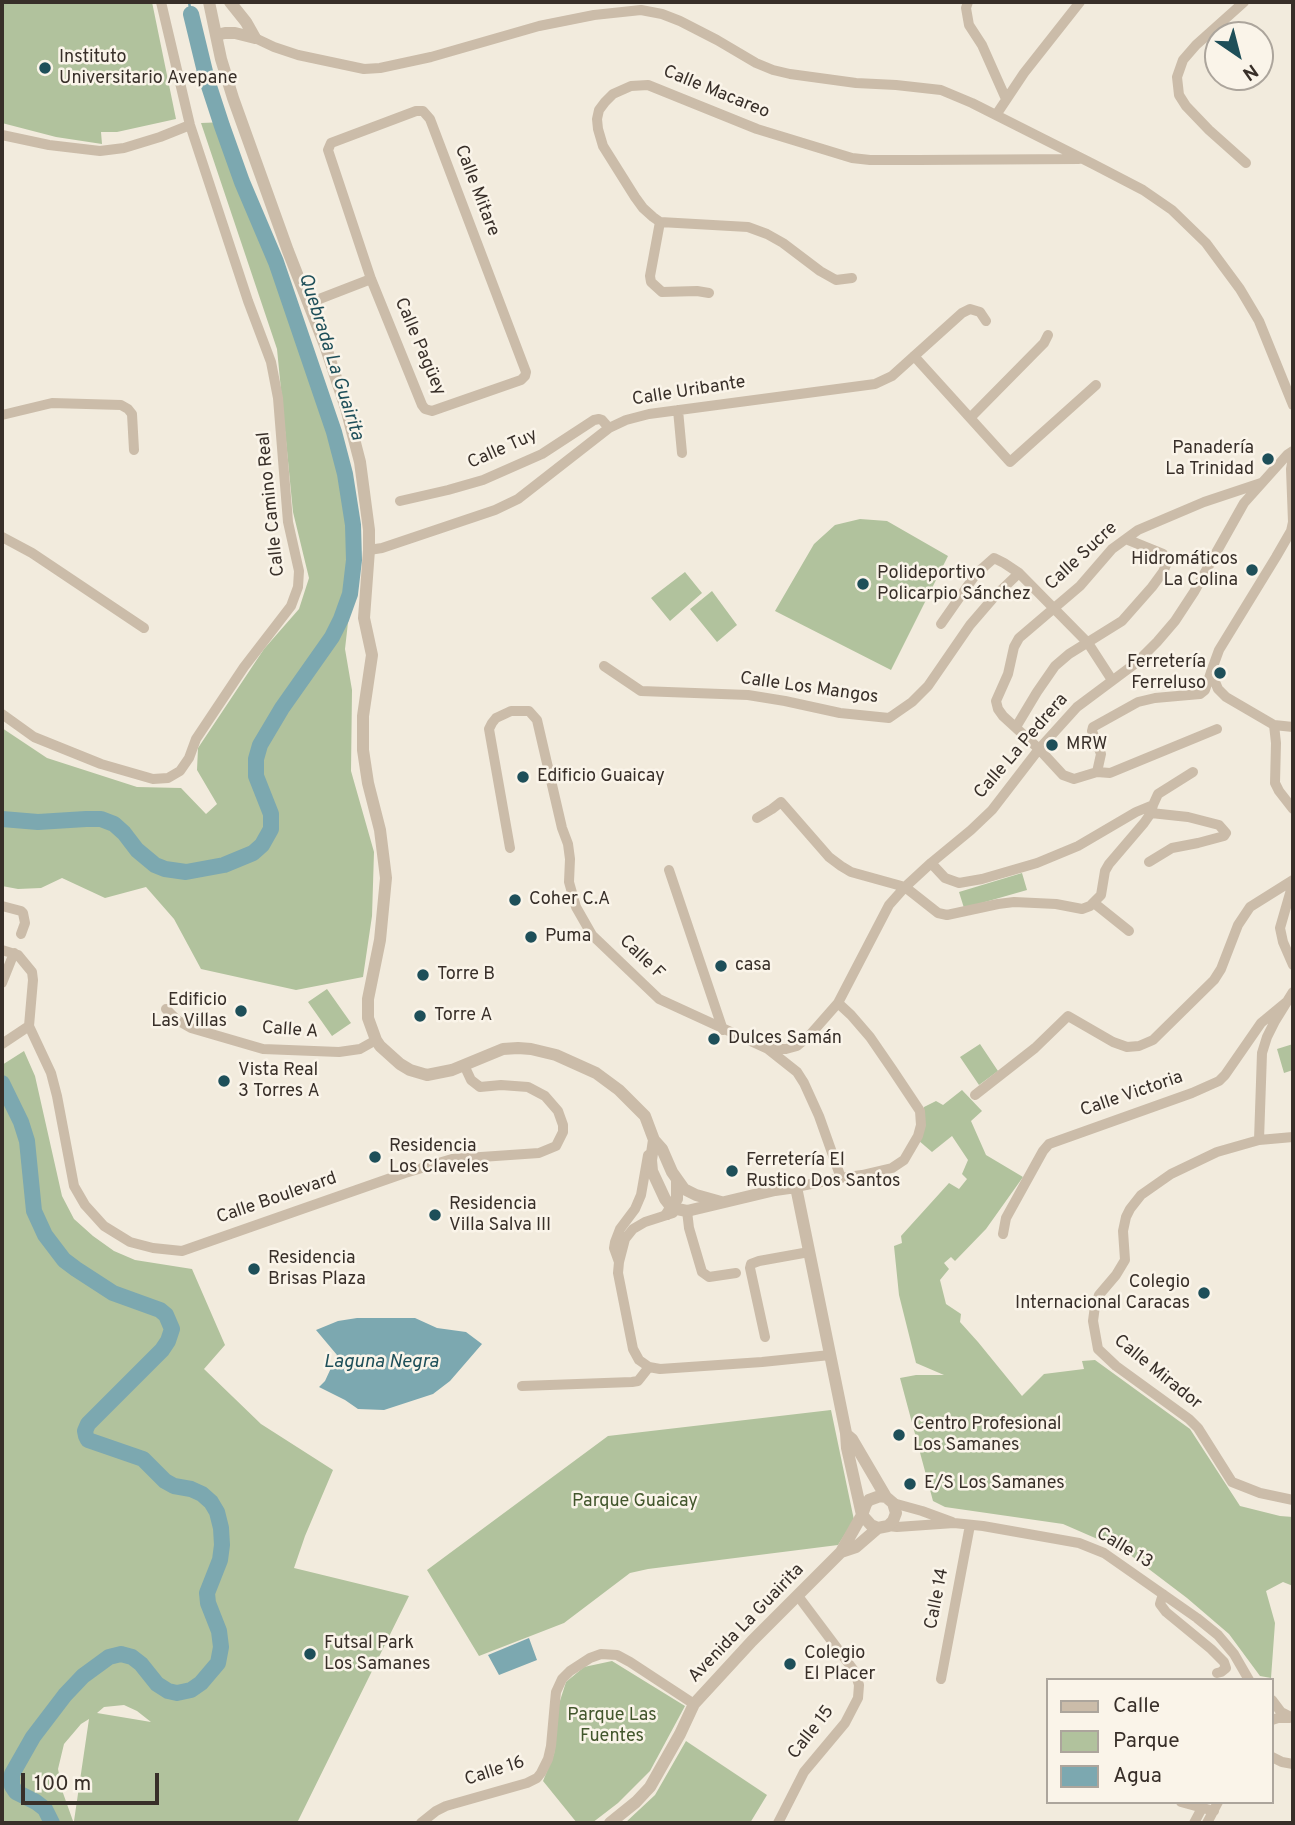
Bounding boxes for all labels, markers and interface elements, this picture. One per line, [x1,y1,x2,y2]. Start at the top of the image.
north arrow [1204,21,1274,91]
place label: Instituto Universitario Avepane [59,47,238,90]
text: N [1237,58,1262,85]
marker: Instituto Universitario Avepane [37,60,53,76]
street label: Calle Macareo [659,62,773,124]
street label: Calle Mitare [449,142,503,240]
water label: Quebrada La Guairita [292,271,368,443]
street label: Calle Pagüey [389,295,449,399]
street label: Calle Uribante [631,372,747,412]
street label: Calle Tuy [465,425,541,475]
street label: Calle Camino Real [254,430,290,578]
place label: Panadería La Trinidad [1165,438,1254,480]
marker: Panadería La Trinidad [1260,451,1276,467]
street label: Calle Sucre [1042,518,1122,596]
place label: Hidromáticos La Colina [1131,549,1238,592]
marker: Hidromáticos La Colina [1244,562,1260,578]
place label: Polideportivo Policarpio Sánchez [877,563,1031,606]
marker: Polideportivo Policarpio Sánchez [855,576,871,592]
place label: Ferretería Ferreluso [1127,652,1206,694]
marker: Ferretería Ferreluso [1212,665,1228,681]
street label: Calle Los Mangos [738,669,880,709]
street label: Calle La Pedrera [970,690,1074,804]
place label: MRW [1066,734,1107,756]
marker: MRW [1044,737,1060,753]
place label: Edificio Guaicay [537,766,665,788]
marker: Edificio Guaicay [515,769,531,785]
place label: Coher C.A [529,889,610,911]
marker: Coher C.A [507,892,523,908]
place label: Puma [545,926,591,948]
marker: Puma [523,929,539,945]
street label: Calle F [614,931,668,985]
place label: casa [735,955,771,977]
marker: casa [713,958,729,974]
place label: Torre B [437,964,495,986]
marker: Torre B [415,967,431,983]
place label: Edificio Las Villas [151,990,227,1032]
marker: Edificio Las Villas [233,1003,249,1019]
place label: Torre A [434,1005,492,1027]
marker: Torre A [412,1008,428,1024]
street label: Calle A [261,1018,319,1044]
place label: Dulces Samán [728,1028,842,1050]
marker: Dulces Samán [706,1031,722,1047]
place label: Vista Real 3 Torres A [238,1060,320,1102]
street label: Calle Victoria [1078,1067,1186,1123]
marker: Vista Real 3 Torres A [216,1073,232,1089]
place label: Residencia Los Claveles [389,1136,489,1178]
marker: Residencia Los Claveles [367,1149,383,1165]
place label: Ferretería El Rustico Dos Santos [746,1150,900,1192]
marker: Ferretería El Rustico Dos Santos [724,1163,740,1179]
street label: Calle Boulevard [214,1168,340,1230]
place label: Residencia Villa Salva III [449,1194,551,1236]
marker: Residencia Villa Salva III [427,1207,443,1223]
place label: Residencia Brisas Plaza [268,1248,366,1290]
marker: Residencia Brisas Plaza [246,1261,262,1277]
place label: Colegio Internacional Caracas [1015,1272,1190,1314]
marker: Colegio Internacional Caracas [1196,1285,1212,1301]
street label: Calle Mirador [1109,1331,1205,1415]
water label: Laguna Negra [323,1352,439,1374]
place label: Centro Profesional Los Samanes [913,1414,1062,1456]
marker: Centro Profesional Los Samanes [891,1427,907,1443]
place label: E/S Los Samanes [924,1473,1065,1495]
marker: E/S Los Samanes [902,1476,918,1492]
park label: Parque Guaicay [572,1491,698,1513]
street label: Calle 13 [1092,1524,1156,1574]
street label: Avenida La Guairita [685,1560,809,1688]
street label: Calle 14 [921,1567,955,1631]
place label: Futsal Park Los Samanes [324,1633,430,1676]
place label: Colegio El Placer [804,1643,876,1686]
marker: Futsal Park Los Samanes [302,1646,318,1662]
marker: Colegio El Placer [782,1656,798,1672]
legend [1046,1678,1274,1804]
text: Calle [1113,1693,1160,1720]
street label: Calle 15 [784,1702,840,1764]
park label: Parque Las Fuentes [567,1705,657,1748]
text: Parque [1113,1728,1180,1755]
street label: Calle 16 [462,1752,528,1792]
scale bar [24,1758,163,1802]
text: Agua [1113,1763,1162,1790]
text: 100 m [34,1771,91,1798]

